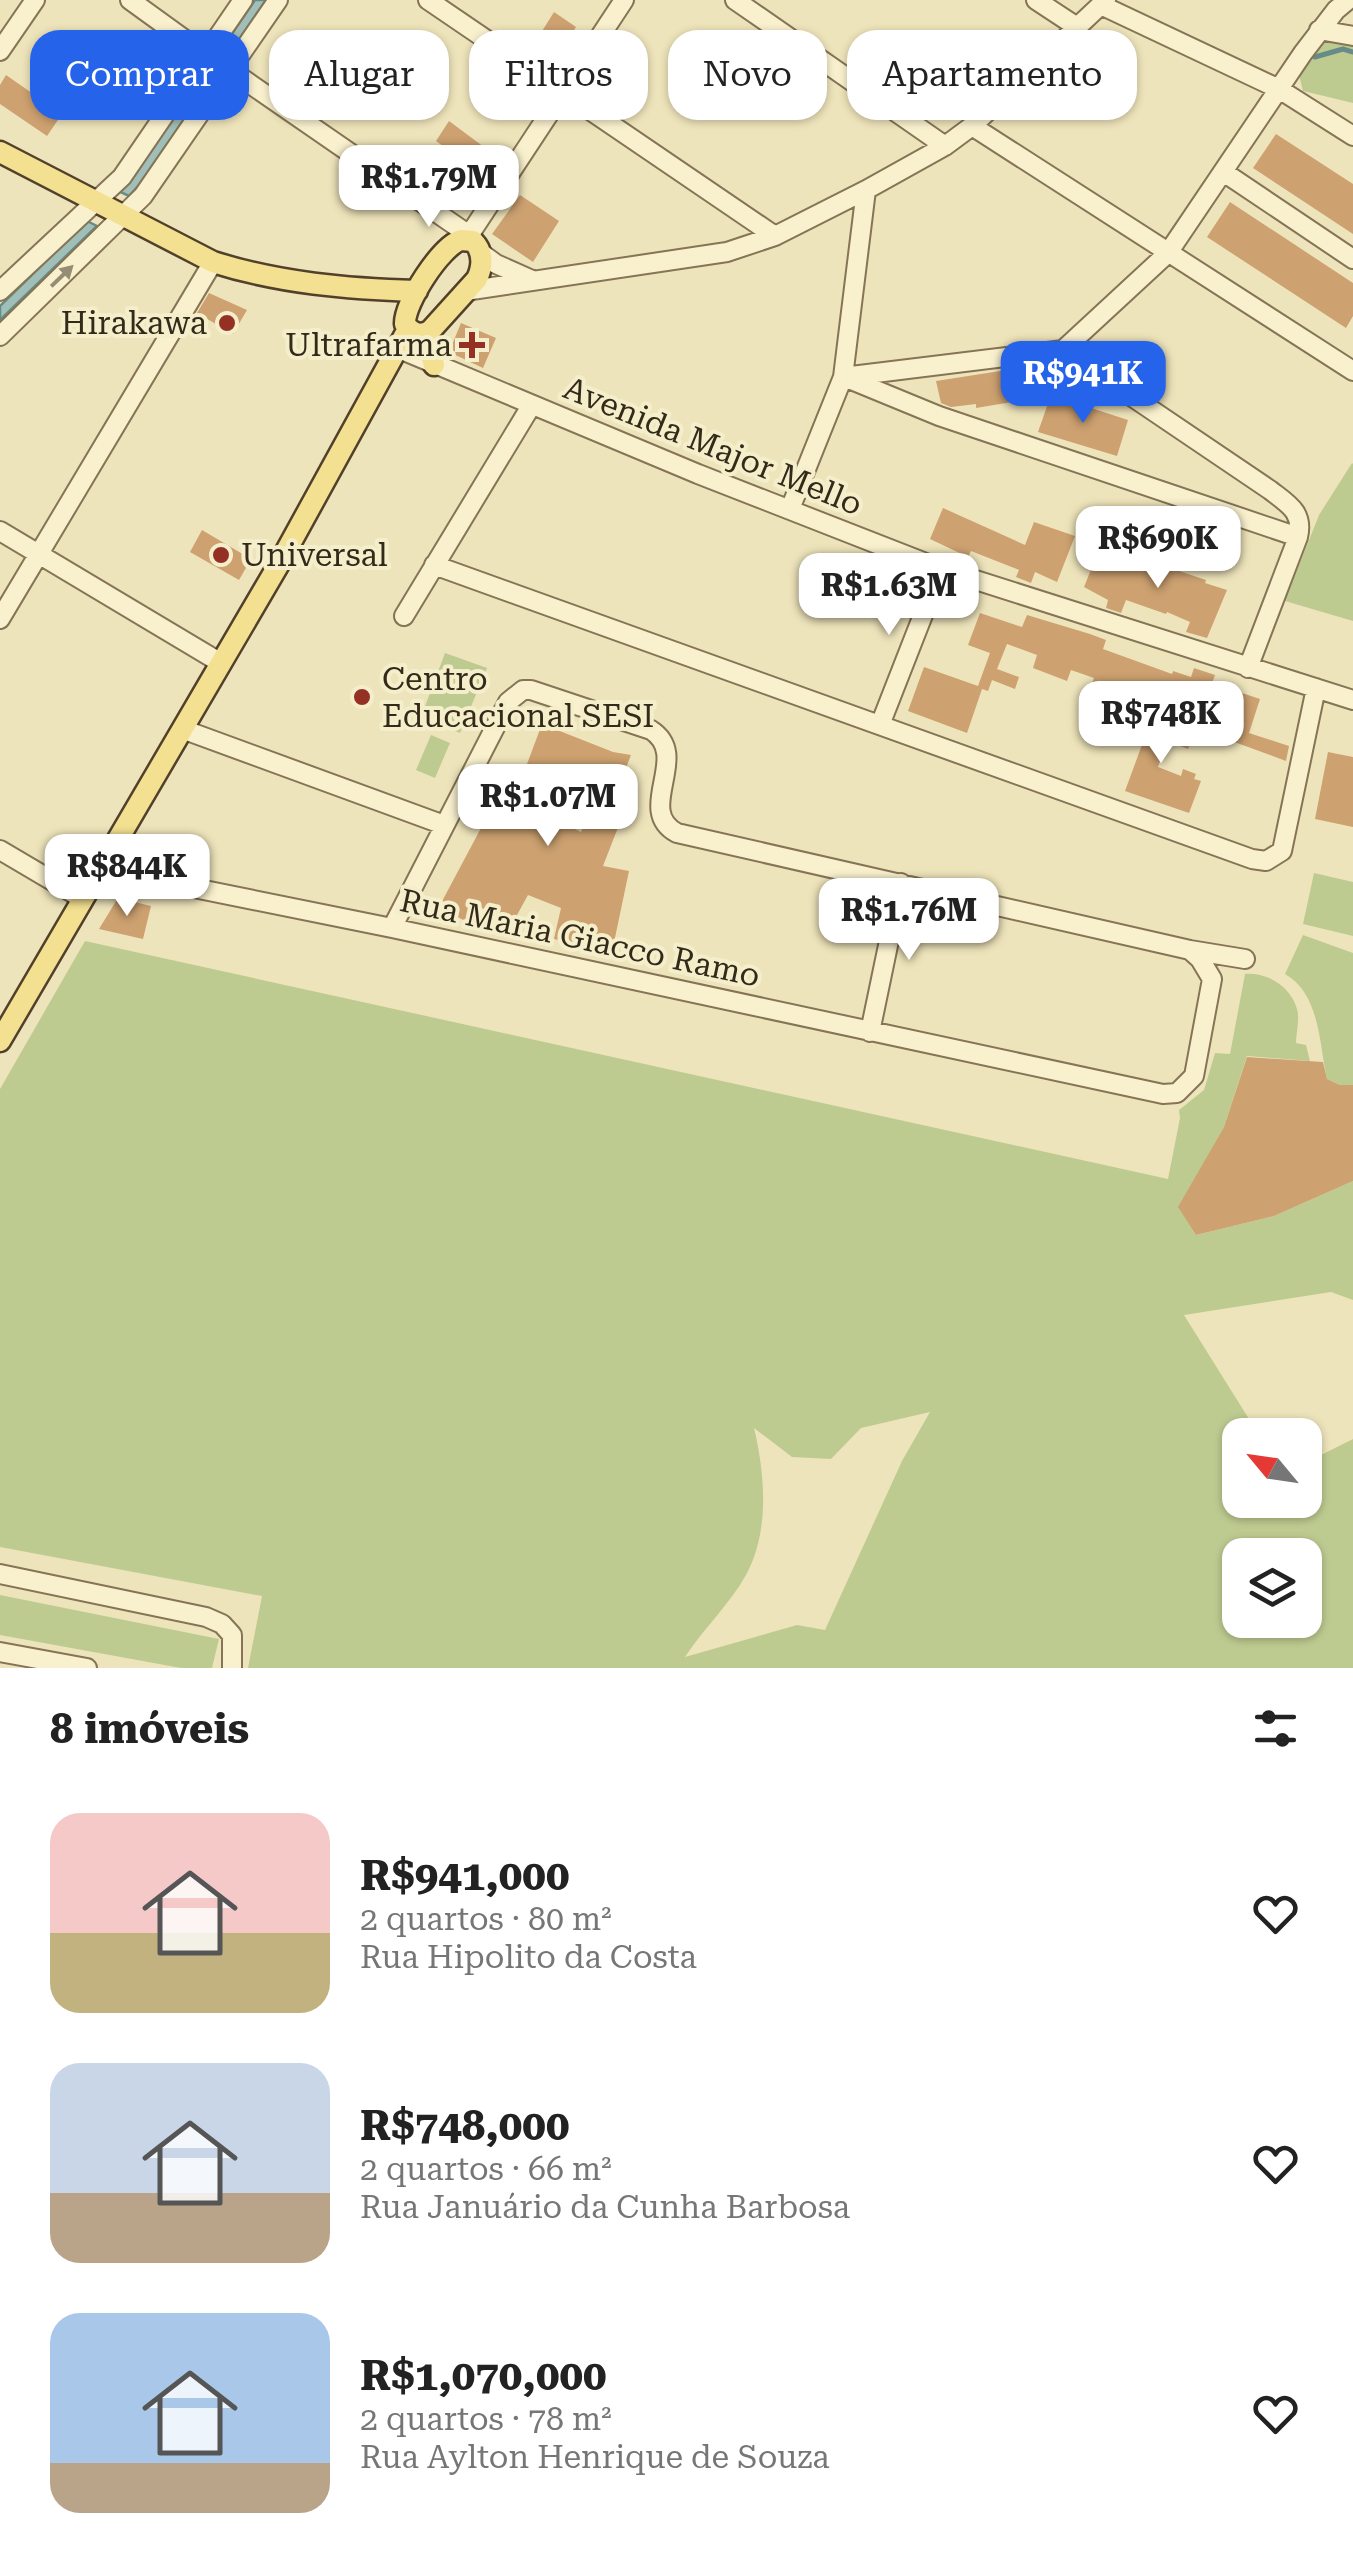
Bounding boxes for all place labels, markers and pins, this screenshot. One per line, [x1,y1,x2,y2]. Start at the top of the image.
pin: R$1.79M [337,145,521,230]
place label: Hirakawa [61,304,207,342]
marker: Hirakawa [216,312,238,334]
place label: Ultrafarma [285,326,452,364]
marker: Ultrafarma [461,334,483,356]
pin: R$941K [1002,341,1164,426]
pin: R$690K [1077,506,1239,591]
place label: Universal [241,536,388,574]
marker: Universal [210,544,232,566]
pin: R$1.63M [797,553,981,638]
place label: Centro Educacional SESI [382,660,654,735]
pin: R$748K [1080,681,1242,766]
marker: Centro Educacional SESI [351,686,373,708]
pin: R$1.07M [456,764,640,849]
pin: R$844K [46,834,208,919]
pin: R$1.76M [817,878,1001,963]

